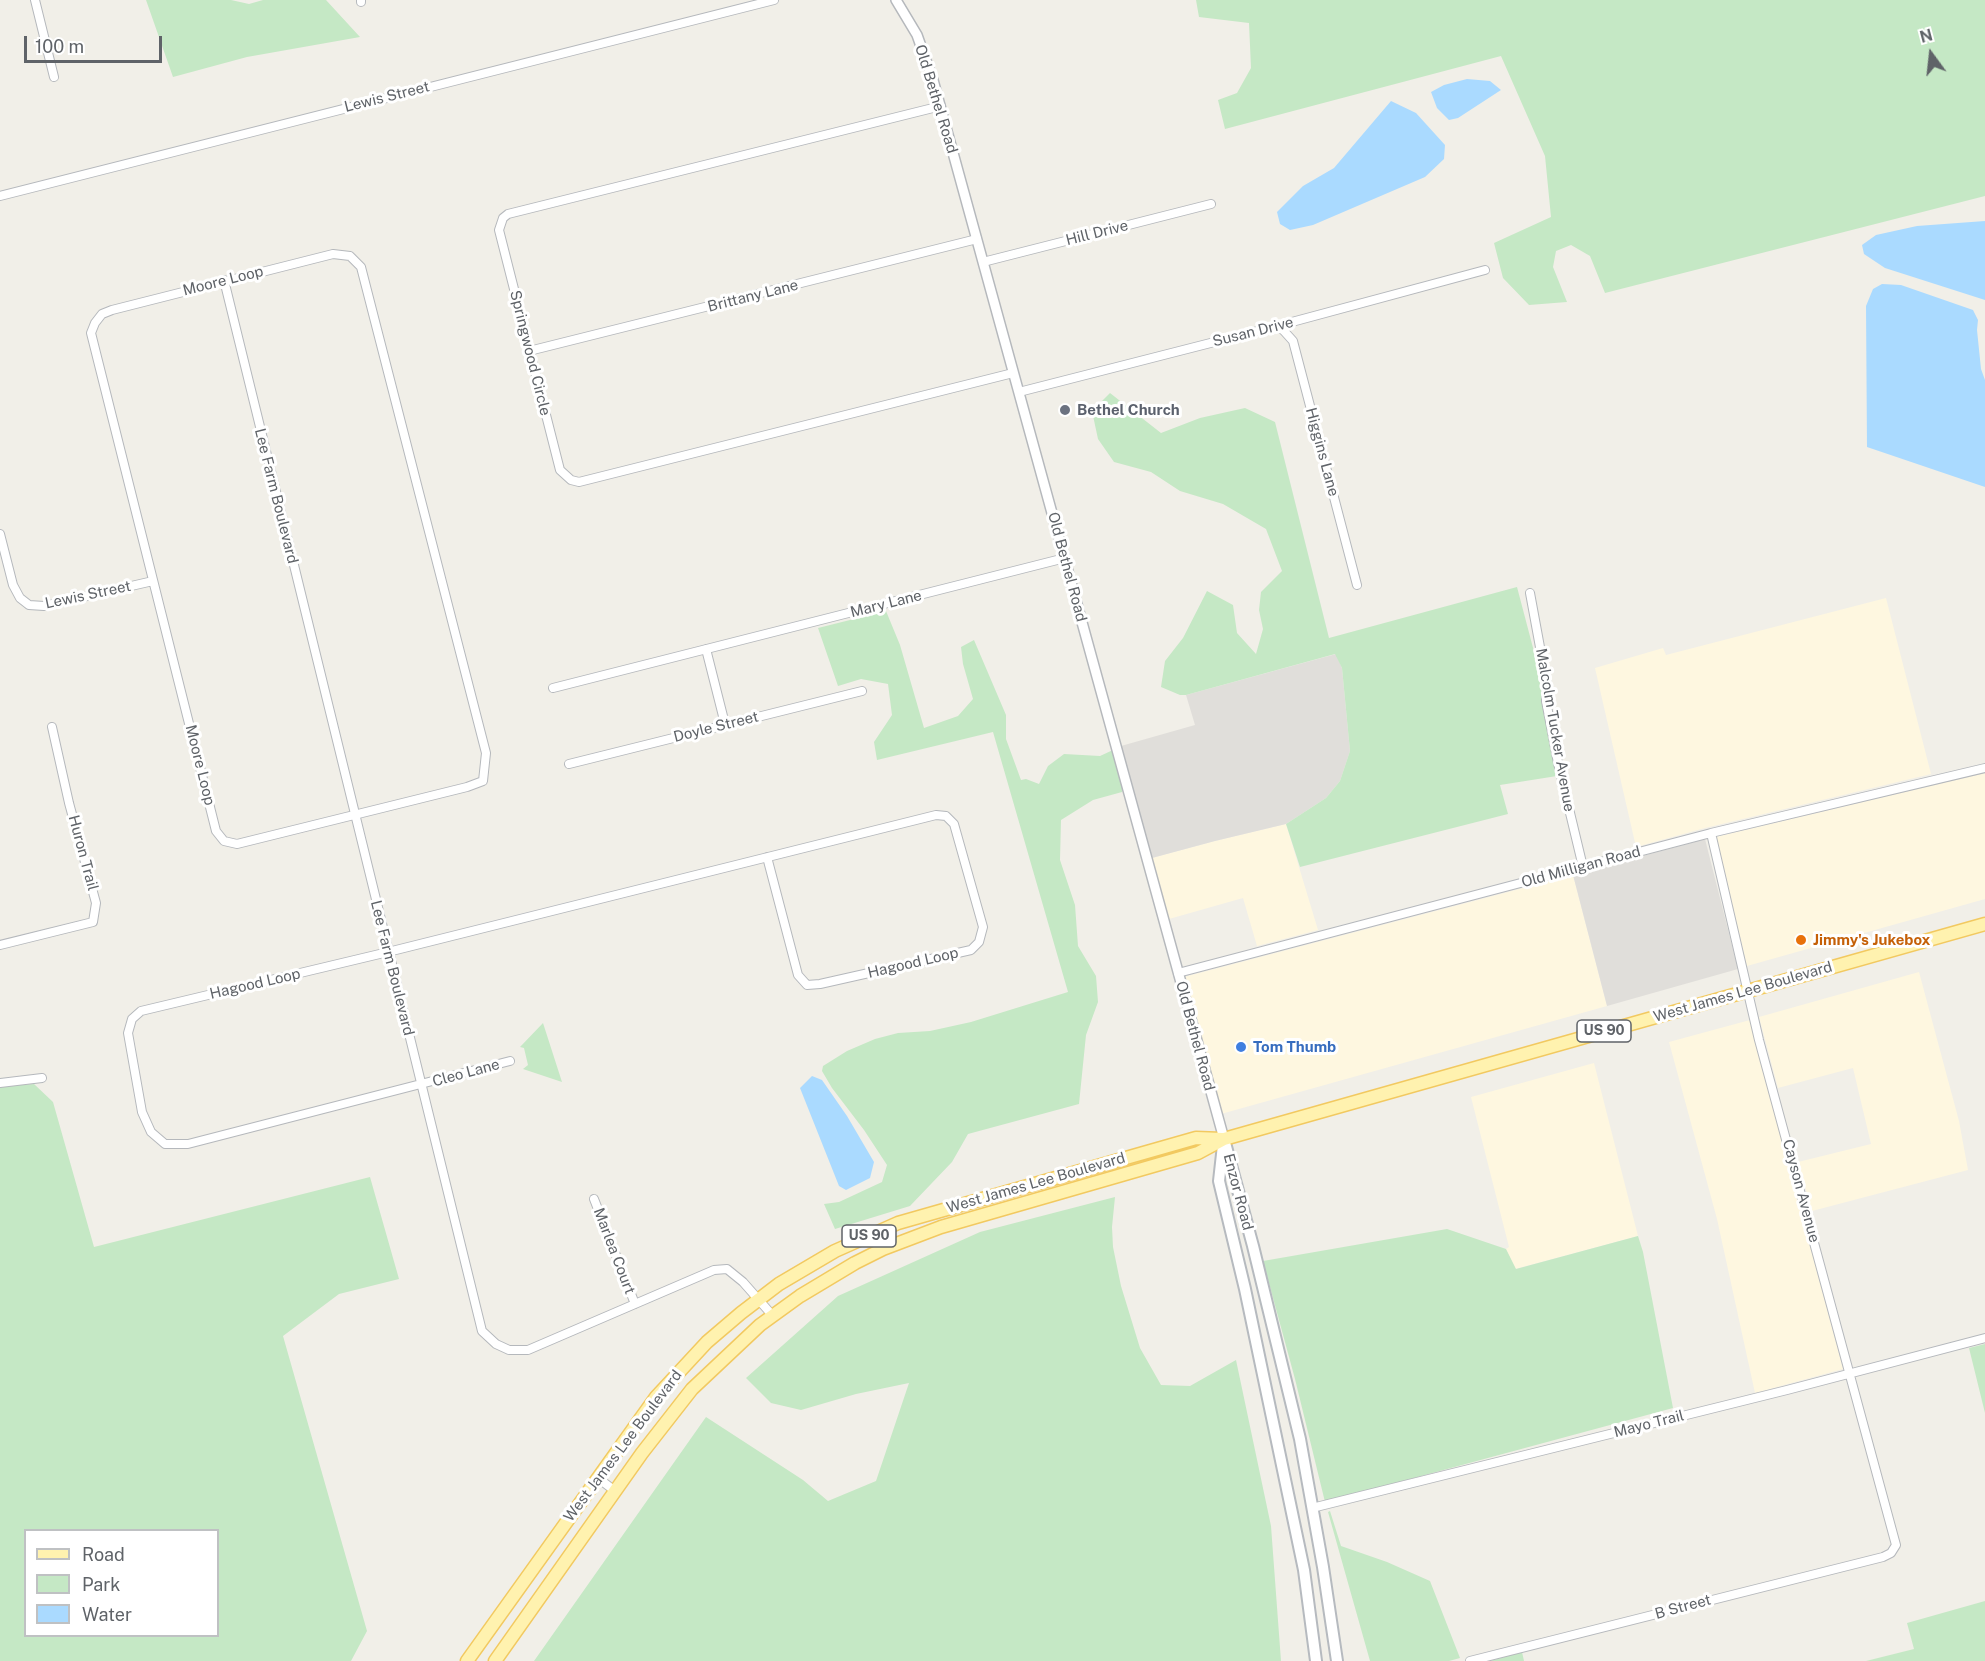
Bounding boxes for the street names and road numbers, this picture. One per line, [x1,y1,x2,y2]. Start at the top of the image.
street label: Old Bethel Road [911,43,961,155]
street label: Lewis Street [343,78,431,116]
street label: Hill Drive [1064,217,1130,249]
street label: Moore Loop [181,262,265,300]
street label: Brittany Lane [706,276,800,316]
street label: Springwood Circle [506,289,554,417]
street label: Susan Drive [1211,313,1295,351]
street label: Higgins Lane [1302,406,1342,498]
street label: Lee Farm Boulevard [250,426,302,566]
street label: Old Bethel Road [1044,510,1090,624]
street label: Lewis Street [43,577,133,613]
street label: Mary Lane [848,586,924,622]
street label: Malcolm Tucker Avenue [1532,647,1578,813]
street label: Doyle Street [672,708,760,746]
street label: Moore Loop [181,723,219,807]
street label: Huron Trail [64,813,102,893]
street label: Old Milligan Road [1520,842,1642,892]
street label: Lee Farm Boulevard [366,898,418,1038]
street label: Hagood Loop [866,944,960,982]
street label: West James Lee Boulevard [1652,958,1834,1026]
street label: Hagood Loop [208,965,302,1003]
street label: Old Bethel Road [1172,979,1218,1093]
road number: US 90 [1577,1020,1631,1042]
street label: Cleo Lane [430,1055,502,1091]
street label: Cayson Avenue [1779,1137,1823,1245]
street label: West James Lee Boulevard [945,1149,1127,1217]
street label: Enzor Road [1219,1152,1257,1232]
street label: Marlea Court [589,1205,639,1297]
road number: US 90 [842,1225,896,1247]
street label: West James Lee Boulevard [560,1367,686,1525]
street label: Mayo Trail [1612,1407,1686,1441]
street label: B Street [1653,1591,1713,1623]

